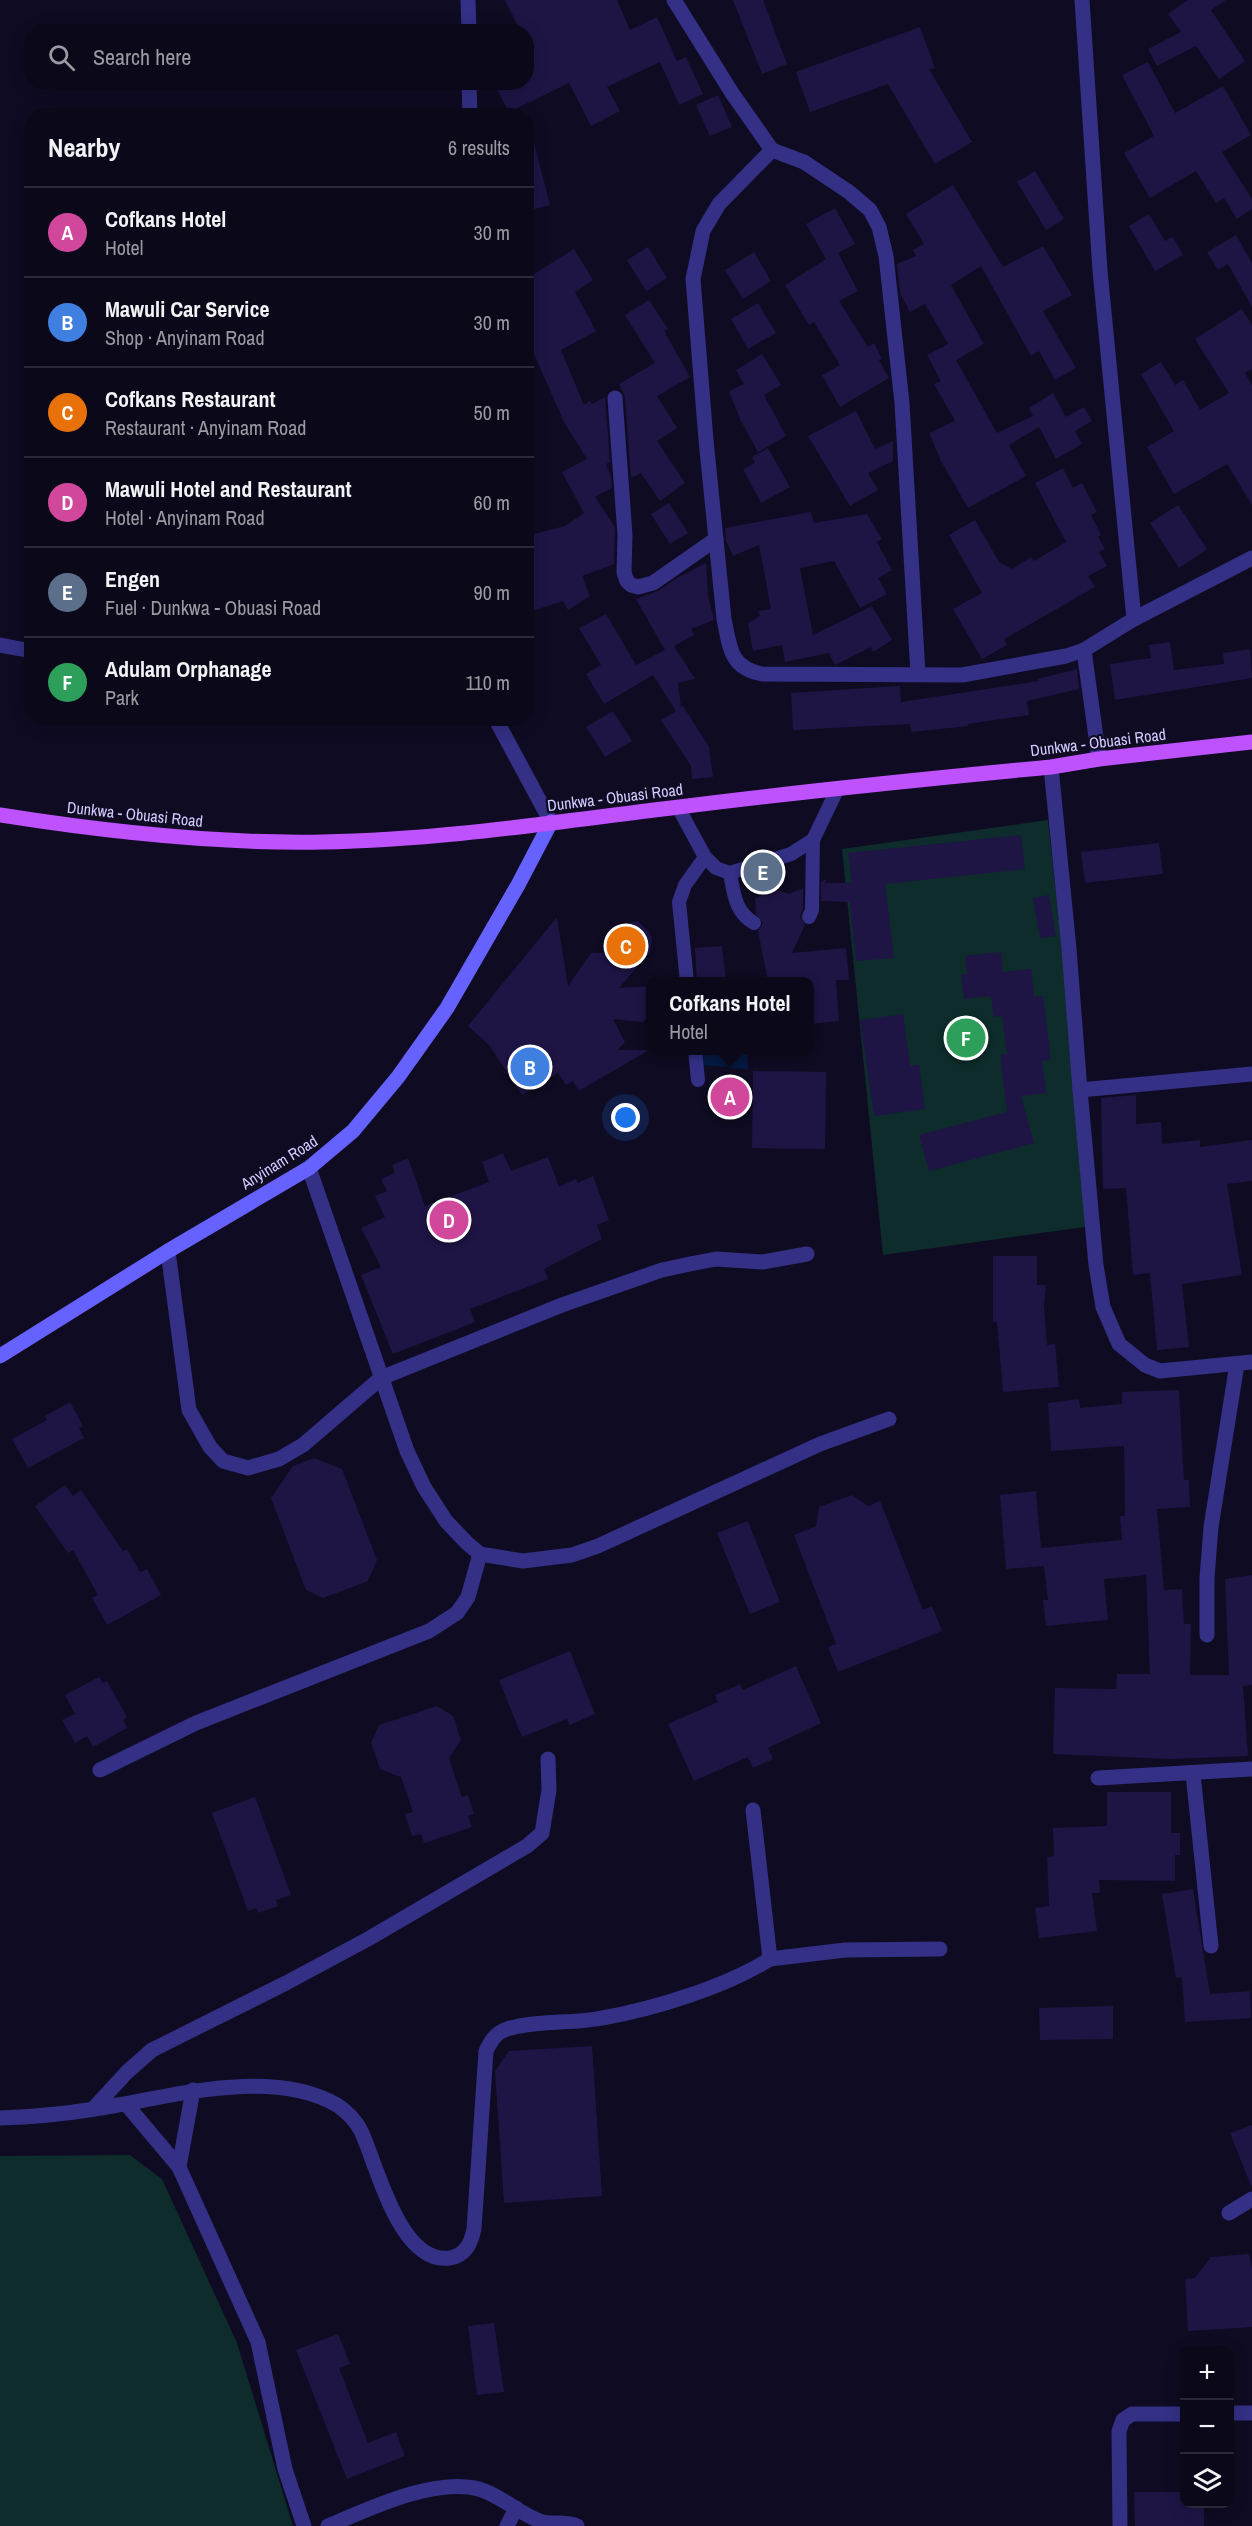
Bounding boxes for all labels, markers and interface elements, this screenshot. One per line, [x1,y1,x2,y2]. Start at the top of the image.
search box [24,24,534,90]
icon: search [45,41,78,74]
text: Search here [93,42,191,72]
text: Nearby [48,130,120,165]
text: 6 results [448,134,510,161]
text: Cofkans Hotel [105,204,226,234]
text: A [62,219,73,246]
text: 30 m [474,219,510,246]
text: Hotel [105,234,143,261]
text: Mawuli Car Service [105,294,269,324]
text: B [62,309,73,336]
text: 30 m [474,309,510,336]
text: Shop · Anyinam Road [105,324,265,351]
text: Cofkans Restaurant [105,384,275,414]
text: C [62,399,73,426]
text: 50 m [474,399,510,426]
text: Restaurant · Anyinam Road [105,414,306,441]
text: Mawuli Hotel and Restaurant [105,474,352,504]
text: D [62,489,73,516]
text: 60 m [474,489,510,516]
text: Hotel · Anyinam Road [105,504,265,531]
text: Engen [105,564,160,594]
text: E [62,579,73,606]
text: 90 m [474,579,510,606]
text: Fuel · Dunkwa - Obuasi Road [105,594,321,621]
text: Adulam Orphanage [105,654,271,684]
text: F [62,669,73,696]
text: 110 m [466,669,510,696]
text: Park [105,684,139,711]
street label: Dunkwa - Obuasi Road [1029,723,1167,761]
street label: Dunkwa - Obuasi Road [546,778,684,816]
street label: Dunkwa - Obuasi Road [66,796,204,832]
pin: E [744,850,783,894]
pin: C [606,924,646,968]
popup [646,977,814,1055]
text: Cofkans Hotel [669,988,791,1018]
pin: F [946,1016,986,1060]
text: Hotel [669,1018,708,1045]
pin: B [510,1044,550,1090]
pin: A [710,1074,750,1120]
your location [611,1103,640,1132]
street label: Anyinam Road [236,1130,322,1195]
pin: D [430,1198,468,1242]
map controls [1180,2346,1234,2508]
button: + [1180,2346,1234,2400]
button: − [1180,2400,1234,2454]
button: layers [1180,2454,1234,2508]

